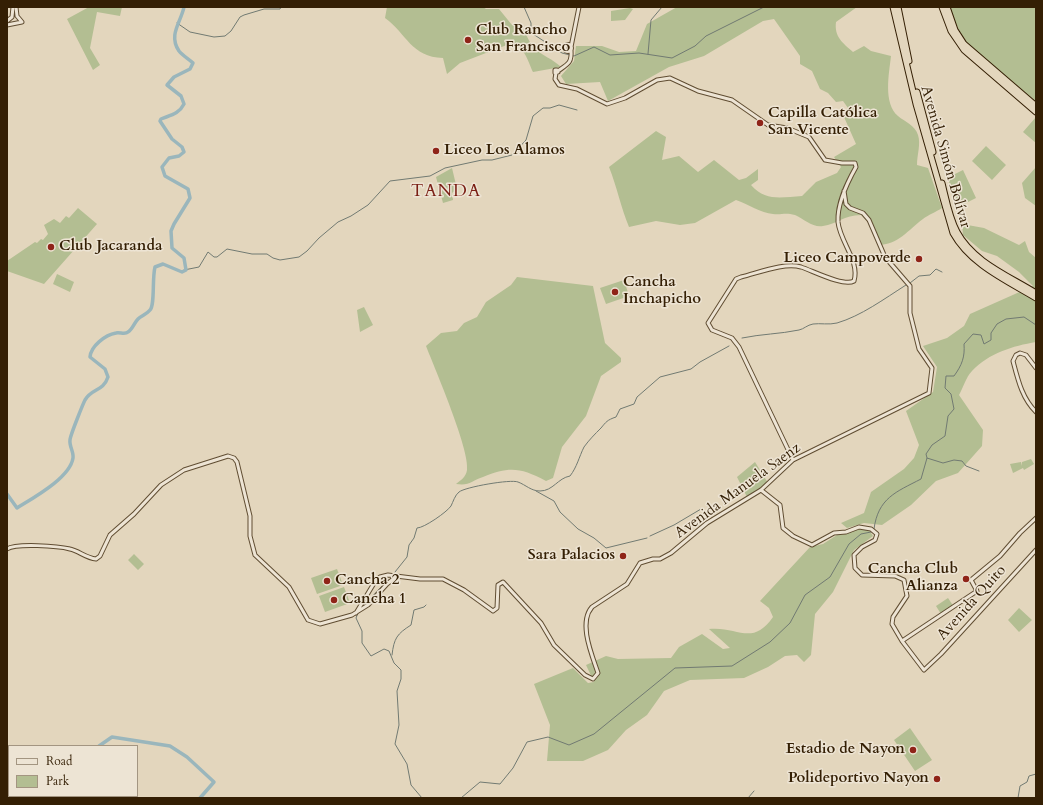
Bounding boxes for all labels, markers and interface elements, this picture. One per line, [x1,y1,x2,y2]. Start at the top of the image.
place label: Club Rancho San Francisco [476,22,570,57]
marker: Club Rancho San Francisco [463,35,473,45]
street label: Avenida Simón Bolívar [916,84,974,230]
place label: Capilla Católica San Vicente [768,105,878,140]
marker: Capilla Católica San Vicente [755,118,765,128]
place label: Liceo Los Alamos [444,142,565,160]
marker: Liceo Los Alamos [431,146,441,156]
district label: TANDA [411,182,481,202]
place label: Club Jacaranda [59,238,162,256]
marker: Club Jacaranda [46,242,56,252]
place label: Liceo Campoverde [784,250,911,268]
marker: Liceo Campoverde [914,254,924,264]
place label: Cancha Inchapicho [623,274,701,309]
marker: Cancha Inchapicho [610,287,620,297]
street label: Avenida Manuela Saenz [672,439,804,543]
place label: Sara Palacios [528,547,615,565]
marker: Sara Palacios [618,551,628,561]
place label: Cancha Club Alianza [868,561,958,596]
street label: Avenida Quito [934,562,1010,644]
place label: Cancha 2 [335,572,399,590]
marker: Cancha Club Alianza [961,574,971,584]
marker: Cancha 2 [322,576,332,586]
place label: Cancha 1 [342,591,406,609]
marker: Cancha 1 [329,595,339,605]
place label: Estadio de Nayon [786,741,905,759]
legend [8,745,138,797]
marker: Estadio de Nayon [908,745,918,755]
text: Road [46,753,72,769]
place label: Polideportivo Nayon [788,770,929,788]
text: Park [46,773,69,789]
marker: Polideportivo Nayon [932,774,942,784]

